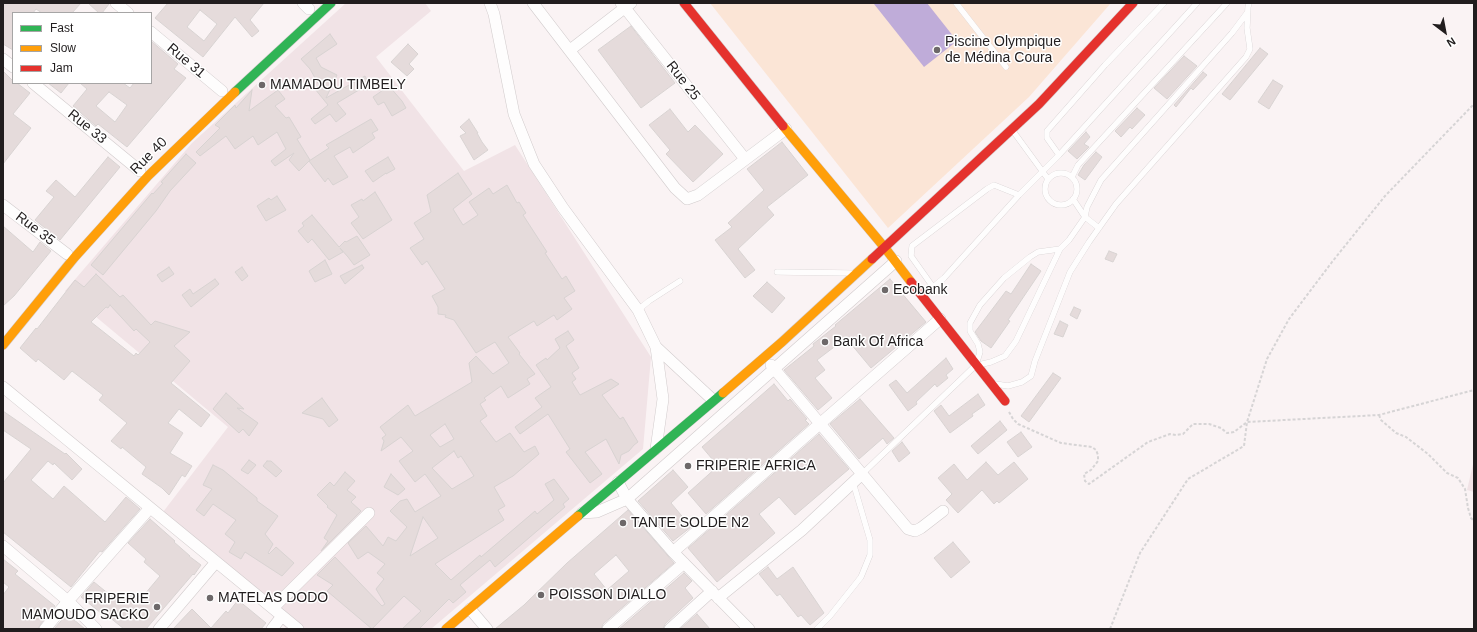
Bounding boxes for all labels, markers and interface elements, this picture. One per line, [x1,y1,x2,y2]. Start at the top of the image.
legend [12,12,152,84]
north arrow [1425,12,1465,52]
text: Fast [50,21,73,35]
place label: Piscine Olympique de Médina Coura [945,34,1061,66]
text: N [1445,35,1458,49]
street label: Rue 31 [163,40,209,82]
text: Slow [50,41,76,55]
marker: Piscine Olympique de Médina Coura [932,45,942,55]
street label: Rue 25 [662,58,704,104]
text: Jam [50,61,73,75]
place label: MAMADOU TIMBELY [270,77,406,93]
marker: MAMADOU TIMBELY [257,80,267,90]
street label: Rue 33 [64,106,110,148]
street label: Rue 40 [127,134,171,178]
street label: Rue 35 [12,209,58,249]
place label: Ecobank [893,282,947,298]
marker: Ecobank [880,285,890,295]
place label: Bank Of Africa [833,334,923,350]
marker: Bank Of Africa [820,337,830,347]
place label: FRIPERIE AFRICA [696,458,816,474]
marker: FRIPERIE AFRICA [683,461,693,471]
place label: TANTE SOLDE N2 [631,515,749,531]
marker: TANTE SOLDE N2 [618,518,628,528]
place label: POISSON DIALLO [549,587,666,603]
place label: MATELAS DODO [218,590,328,606]
marker: POISSON DIALLO [536,590,546,600]
place label: FRIPERIE MAMOUDO SACKO [21,591,149,624]
marker: MATELAS DODO [205,593,215,603]
marker: FRIPERIE MAMOUDO SACKO [152,602,162,612]

